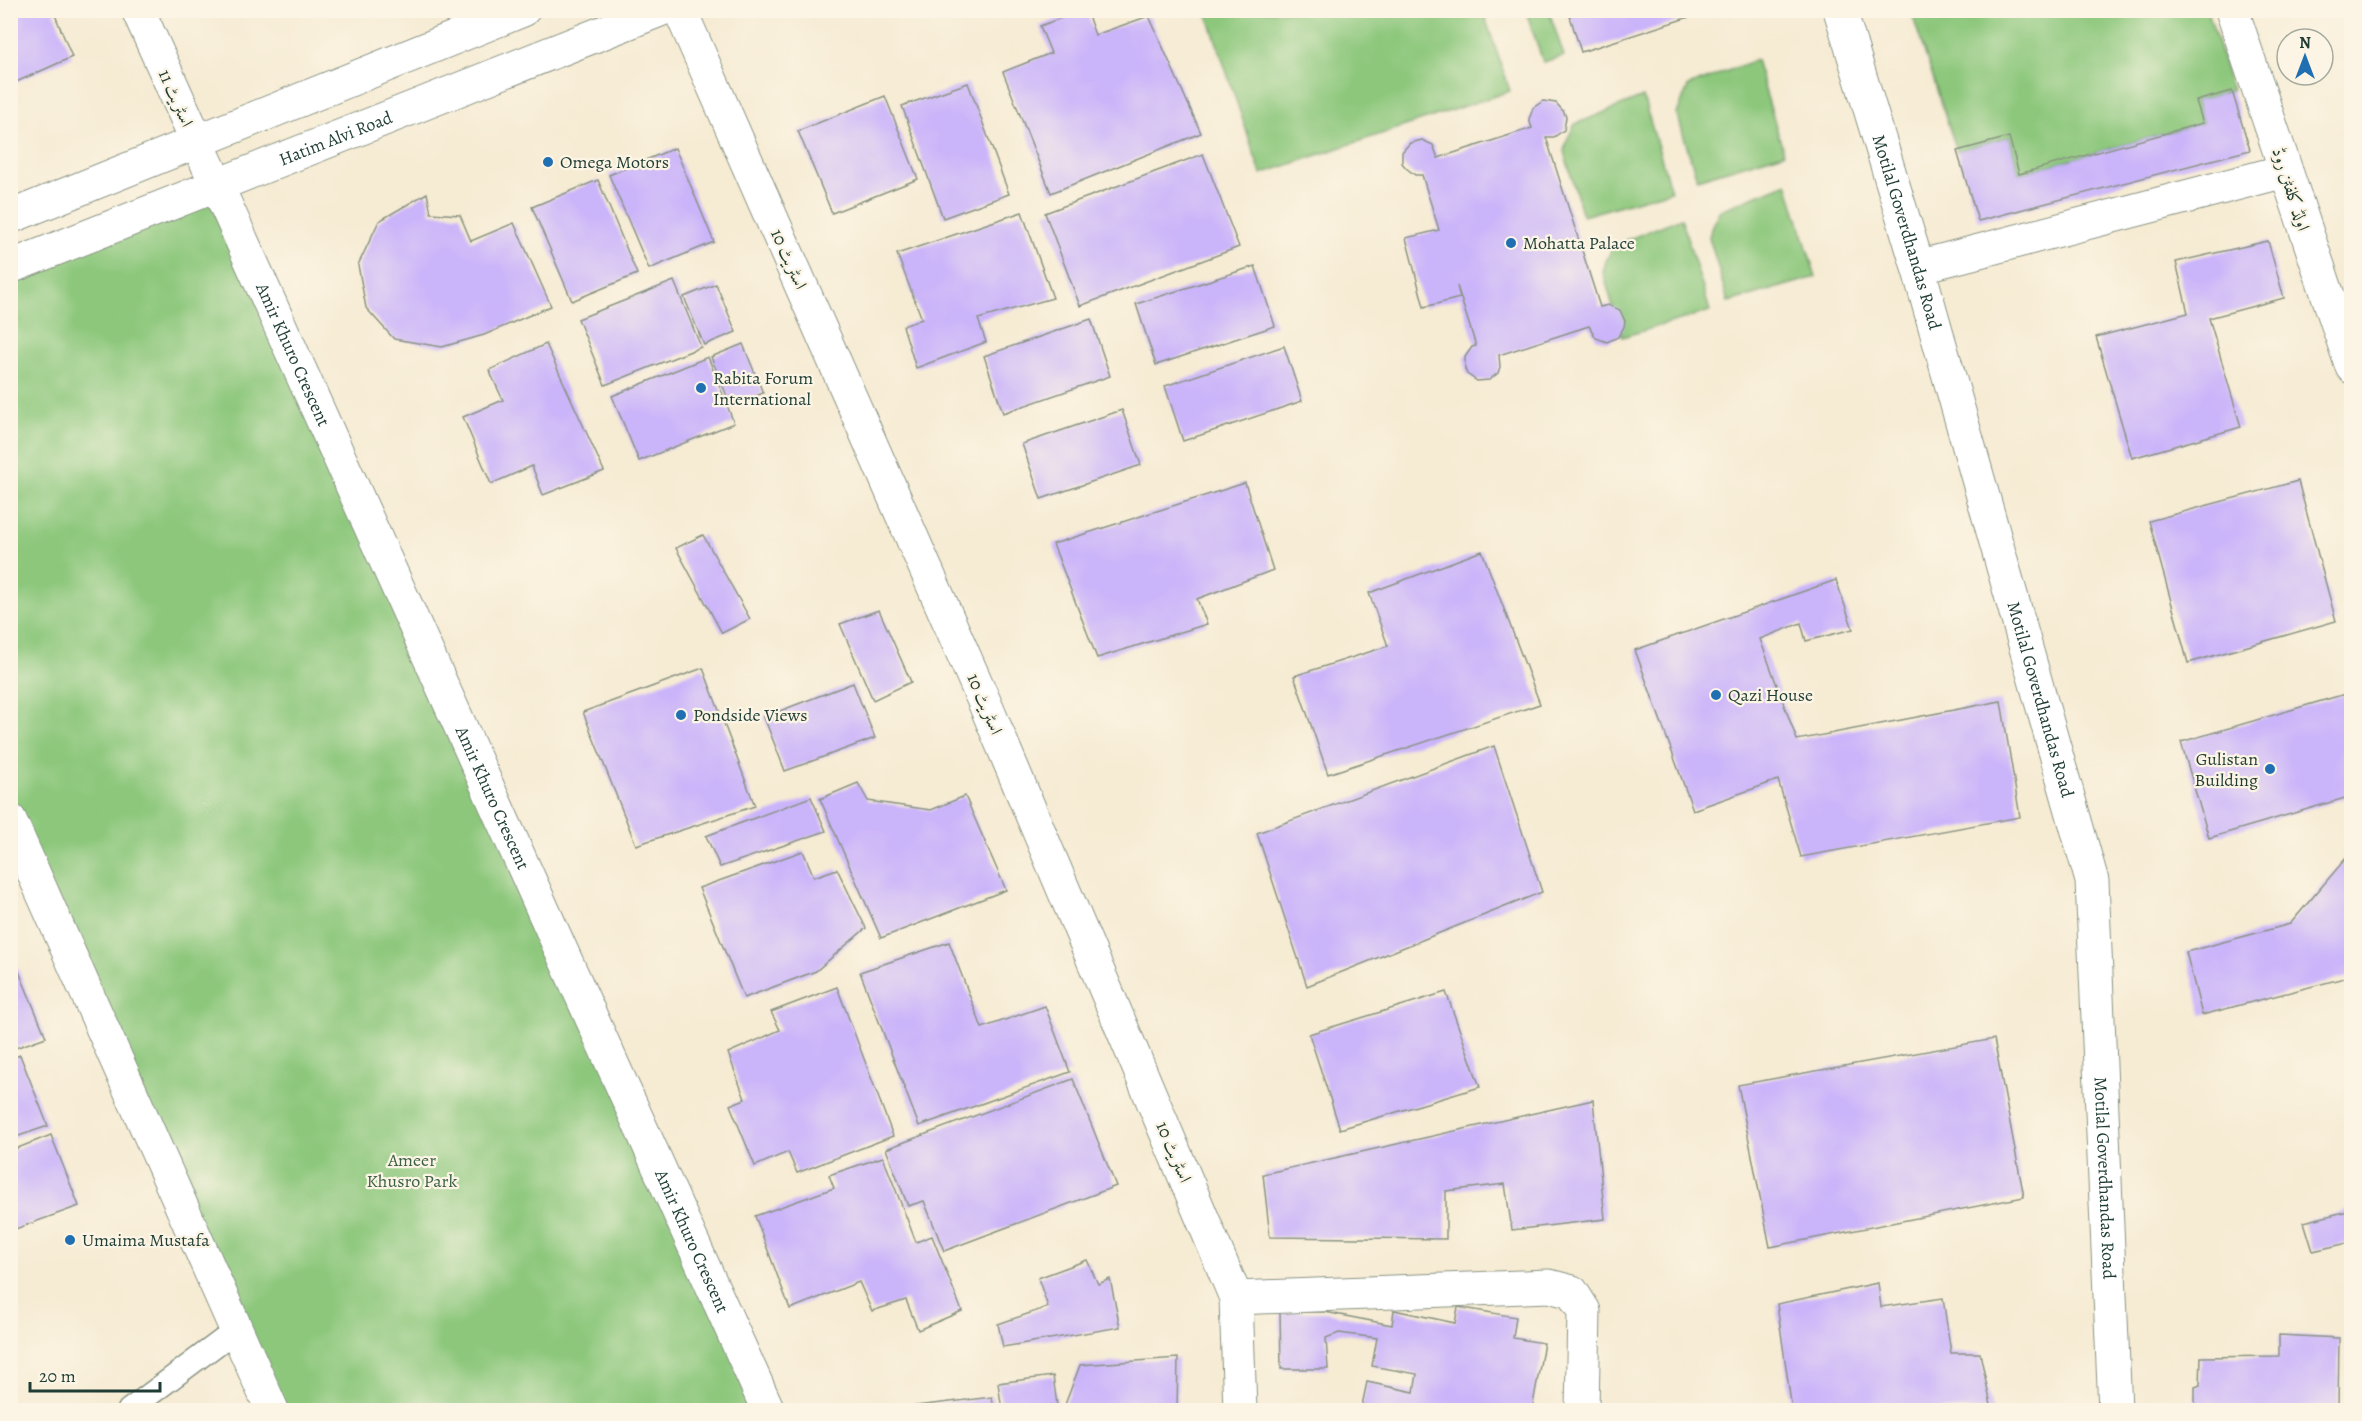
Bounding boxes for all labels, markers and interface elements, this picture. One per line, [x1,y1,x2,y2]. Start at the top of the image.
north arrow [2275,27,2335,87]
text: N [2299,32,2311,54]
street label: اسٹریٹ 11 [153,65,199,131]
street label: Hatim Alvi Road [275,105,396,172]
street label: Motilal Goverdhandas Road [1866,132,1947,333]
street label: اولڈ کلفٹن روڈ [2266,144,2316,234]
place label: Omega Motors [560,150,669,174]
marker: Omega Motors [541,155,555,169]
street label: اسٹریٹ 10 [765,225,813,293]
place label: Mohatta Palace [1523,231,1635,255]
marker: Mohatta Palace [1504,236,1518,250]
street label: Amir Khuro Crescent [250,278,336,430]
place label: Rabita Forum International [713,366,813,411]
marker: Rabita Forum International [694,381,708,395]
street label: Motilal Goverdhandas Road [2001,599,2080,800]
street label: اسٹریٹ 10 [961,670,1009,738]
place label: Qazi House [1728,683,1813,707]
marker: Qazi House [1709,688,1723,702]
place label: Pondside Views [693,703,808,727]
marker: Pondside Views [674,708,688,722]
street label: Amir Khuro Crescent [449,721,535,873]
place label: Gulistan Building [2194,747,2258,792]
marker: Gulistan Building [2263,762,2277,776]
street label: Motilal Goverdhandas Road [2089,1076,2121,1280]
street label: اسٹریٹ 10 [1150,1118,1198,1186]
park label: Ameer Khusro Park [367,1148,458,1193]
street label: Amir Khuro Crescent [649,1165,735,1317]
place label: Umaima Mustafa [82,1228,210,1252]
marker: Umaima Mustafa [63,1233,77,1247]
scale bar [30,1355,160,1393]
text: 20 m [39,1364,76,1388]

